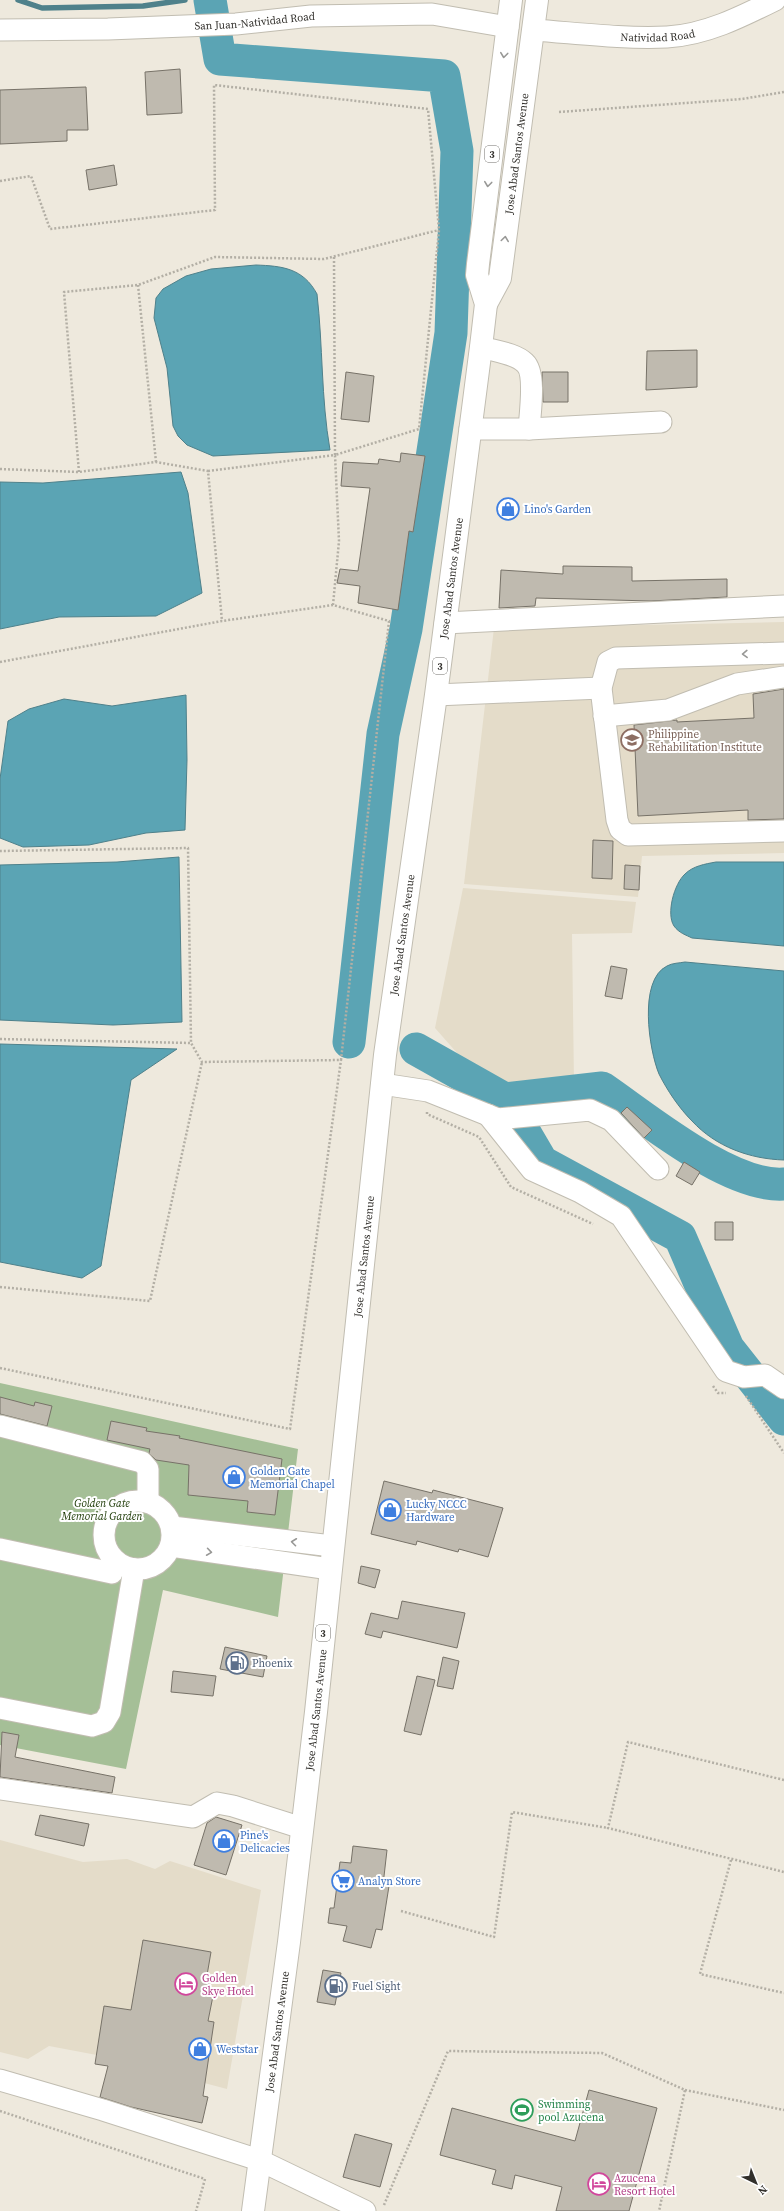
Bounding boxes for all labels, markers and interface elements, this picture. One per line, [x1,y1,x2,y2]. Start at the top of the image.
street label: San Juan-Natividad Road [194,9,316,34]
street label: Natividad Road [620,26,697,45]
one-way arrow [500,52,509,58]
street label: Jose Abad Santos Avenue [501,92,533,216]
road number: 3 [485,146,499,162]
one-way arrow [484,181,493,187]
one-way arrow [500,236,509,242]
shop icon: Lino's Garden [495,496,521,522]
place label: Lino's Garden [524,502,592,517]
street label: Jose Abad Santos Avenue [436,516,467,641]
one-way arrow [742,650,748,659]
road number: 3 [433,658,447,674]
school or university icon: Philippine Rehabilitation Institute [619,727,645,753]
place label: Philippine Rehabilitation Institute [648,727,762,755]
street label: Jose Abad Santos Avenue [386,873,419,997]
street label: Jose Abad Santos Avenue [350,1195,378,1319]
shop icon: Golden Gate Memorial Chapel [221,1464,247,1490]
place label: Golden Gate Memorial Chapel [250,1464,335,1492]
park label: Golden Gate Memorial Garden [60,1496,143,1524]
shop icon: Lucky NCCC Hardware [377,1497,403,1523]
place label: Lucky NCCC Hardware [406,1497,467,1525]
one-way arrow [290,1537,297,1546]
one-way arrow [206,1547,212,1556]
road number: 3 [316,1625,330,1641]
street label: Jose Abad Santos Avenue [302,1648,331,1773]
fuel station icon: Phoenix [224,1650,250,1676]
place label: Phoenix [252,1656,293,1671]
shop icon: Pine's Delicacies [211,1828,237,1854]
place label: Pine's Delicacies [240,1828,290,1856]
supermarket icon: Analyn Store [330,1868,356,1894]
place label: Analyn Store [358,1874,421,1889]
street label: Jose Abad Santos Avenue [262,1970,293,2094]
hotel icon: Golden Skye Hotel [173,1971,199,1997]
place label: Golden Skye Hotel [202,1971,254,1999]
fuel station icon: Fuel Sight [323,1973,349,1999]
place label: Fuel Sight [352,1979,401,1994]
shop icon: Weststar [187,2036,213,2062]
place label: Weststar [216,2042,259,2057]
sports icon: Swimming pool Azucena [509,2097,535,2123]
place label: Swimming pool Azucena [538,2097,604,2125]
north arrow [736,2163,776,2203]
hotel icon: Azucena Resort Hotel [586,2171,612,2197]
place label: Azucena Resort Hotel [614,2171,675,2199]
text: N [754,2182,771,2198]

